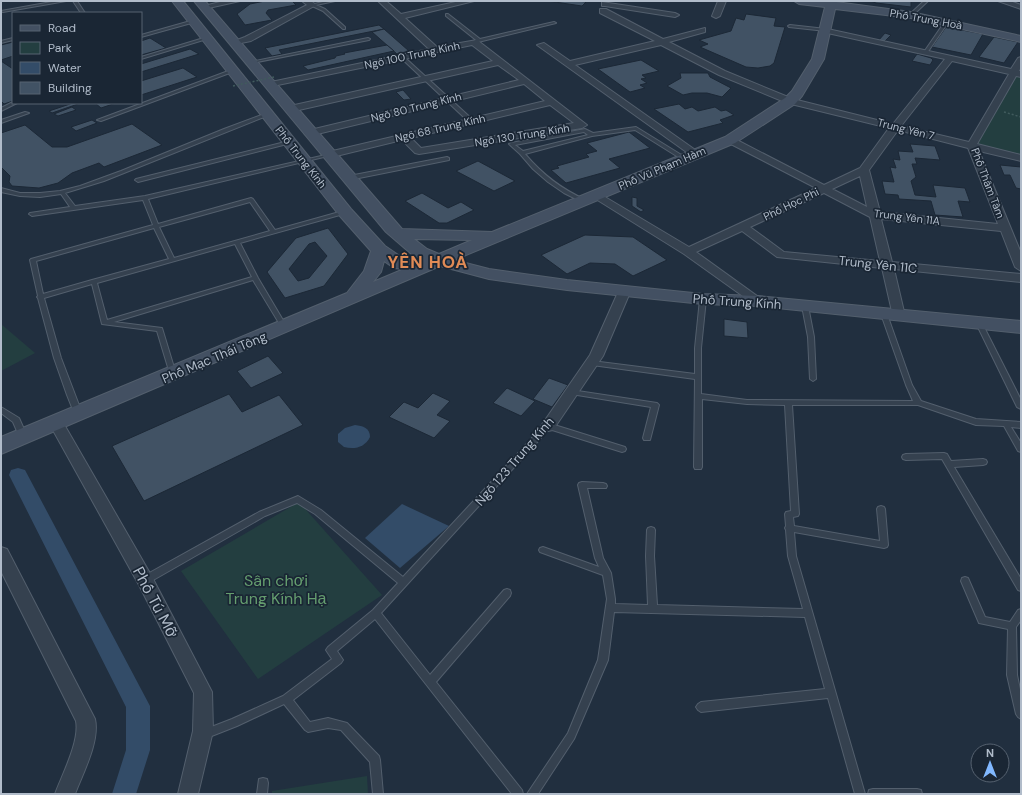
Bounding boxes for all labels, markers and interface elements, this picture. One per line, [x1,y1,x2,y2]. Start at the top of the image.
street label: Phố Trung Hoà [889,6,963,32]
legend [12,12,142,104]
text: Road [48,20,76,36]
street label: Ngõ 100 Trung Kính [363,38,461,72]
text: Park [48,40,72,56]
text: Water [48,60,82,76]
text: Building [48,80,92,96]
street label: Ngõ 80 Trung Kính [369,89,463,125]
street label: Ngõ 68 Trung Kính [393,111,487,145]
street label: Trung Yên 7 [876,115,936,143]
street label: Ngõ 130 Trung Kính [473,121,571,149]
street label: Phố Trung Kính [272,123,330,191]
street label: Phố Vũ Phạm Hàm [616,143,708,193]
street label: Phố Thâm Tâm [968,146,1008,220]
street label: Phố Học Phi [761,184,821,224]
street label: Trung Yên 11A [873,206,941,228]
district label: YÊN HOÀ [388,251,468,273]
street label: Trung Yên 11C [838,252,918,277]
street label: Phố Trung Kính [692,290,782,313]
street label: Phố Mạc Thái Tông [159,328,269,387]
street label: Ngõ 123 Trung Kính [471,413,558,509]
street label: Phố Tú Mỡ [128,563,183,642]
park label: Sân chơi Trung Kính Hạ [226,570,327,609]
north arrow [970,743,1010,783]
text: N [986,746,994,760]

